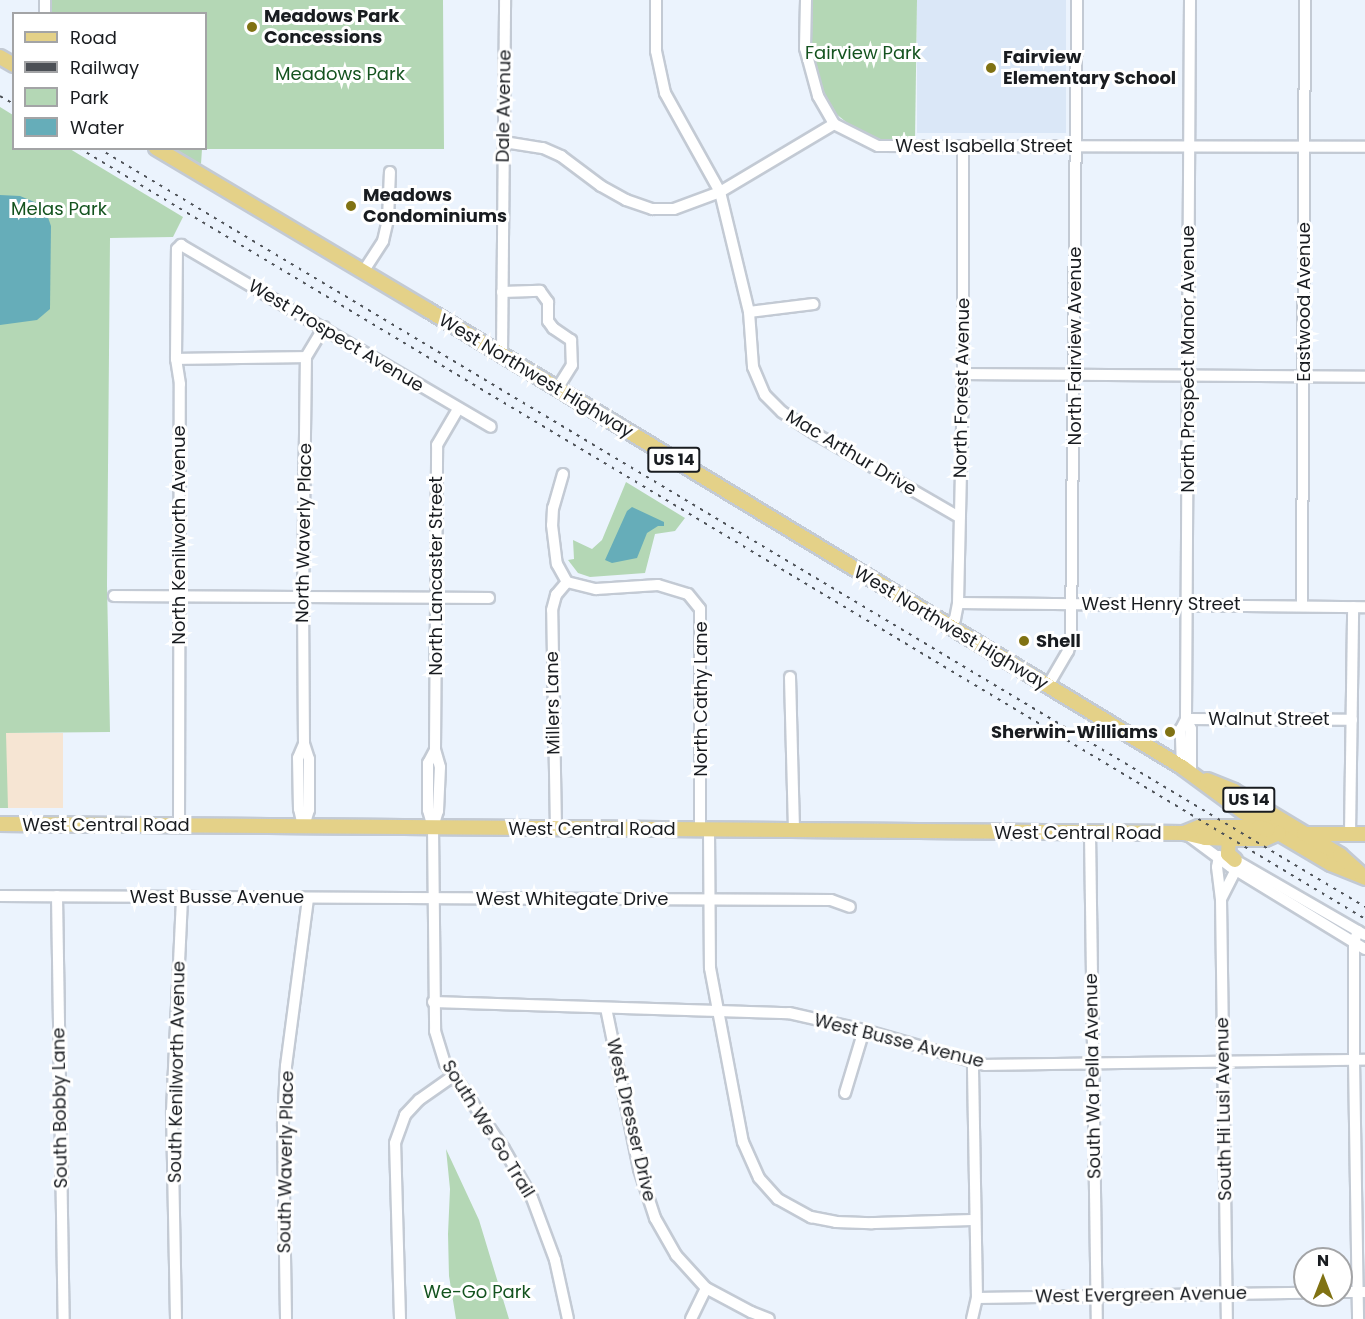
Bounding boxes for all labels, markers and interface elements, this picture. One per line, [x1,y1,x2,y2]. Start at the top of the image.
place label: Meadows Park Concessions [264,6,399,48]
legend [12,12,207,150]
marker: Meadows Park Concessions [245,20,259,34]
text: Road [70,25,117,50]
park label: Fairview Park [805,42,921,64]
place label: Fairview Elementary School [1003,47,1176,90]
street label: Dale Avenue [492,49,516,163]
text: Railway [70,55,139,80]
marker: Fairview Elementary School [984,61,998,75]
park label: Meadows Park [275,63,405,85]
text: Park [70,85,109,110]
text: Water [70,115,124,140]
street label: West Isabella Street [895,135,1073,157]
place label: Meadows Condominiums [363,185,507,228]
park label: Melas Park [11,198,107,220]
marker: Meadows Condominiums [344,199,358,213]
street label: Eastwood Avenue [1293,222,1315,382]
street label: North Prospect Manor Avenue [1177,225,1199,493]
street label: North Fairview Avenue [1064,247,1086,445]
street label: West Prospect Avenue [244,275,428,397]
street label: North Forest Avenue [950,298,974,478]
street label: West Northwest Highway [435,309,637,443]
street label: Mac Arthur Drive [782,406,920,500]
street label: North Kenilworth Avenue [168,425,190,645]
street label: North Waverly Place [292,443,316,623]
road number: US 14 [647,447,701,473]
street label: North Lancaster Street [425,476,447,676]
street label: West Northwest Highway [850,561,1052,695]
street label: West Henry Street [1082,593,1240,615]
street label: North Cathy Lane [690,621,712,777]
place label: Shell [1036,630,1081,652]
marker: Shell [1017,634,1031,648]
street label: Millers Lane [541,651,565,755]
street label: Walnut Street [1208,708,1330,730]
place label: Sherwin-Williams [991,721,1158,743]
marker: Sherwin-Williams [1163,725,1177,739]
road number: US 14 [1222,787,1276,813]
street label: West Central Road [22,814,190,836]
street label: West Central Road [508,818,676,840]
street label: West Central Road [994,822,1162,844]
street label: West Busse Avenue [130,886,304,908]
street label: West Whitegate Drive [476,888,668,910]
street label: South Kenilworth Avenue [164,961,190,1183]
street label: South Wa Pella Avenue [1080,973,1106,1179]
street label: West Busse Avenue [812,1009,986,1073]
street label: South Hi Lusi Avenue [1212,1017,1236,1201]
street label: South Bobby Lane [48,1027,72,1189]
street label: West Dresser Drive [602,1036,660,1204]
street label: South We Go Trail [437,1056,539,1202]
street label: South Waverly Place [274,1070,298,1254]
north arrow [1293,1247,1353,1307]
text: N [1317,1249,1329,1272]
park label: We-Go Park [423,1281,531,1303]
street label: West Evergreen Avenue [1035,1282,1247,1308]

